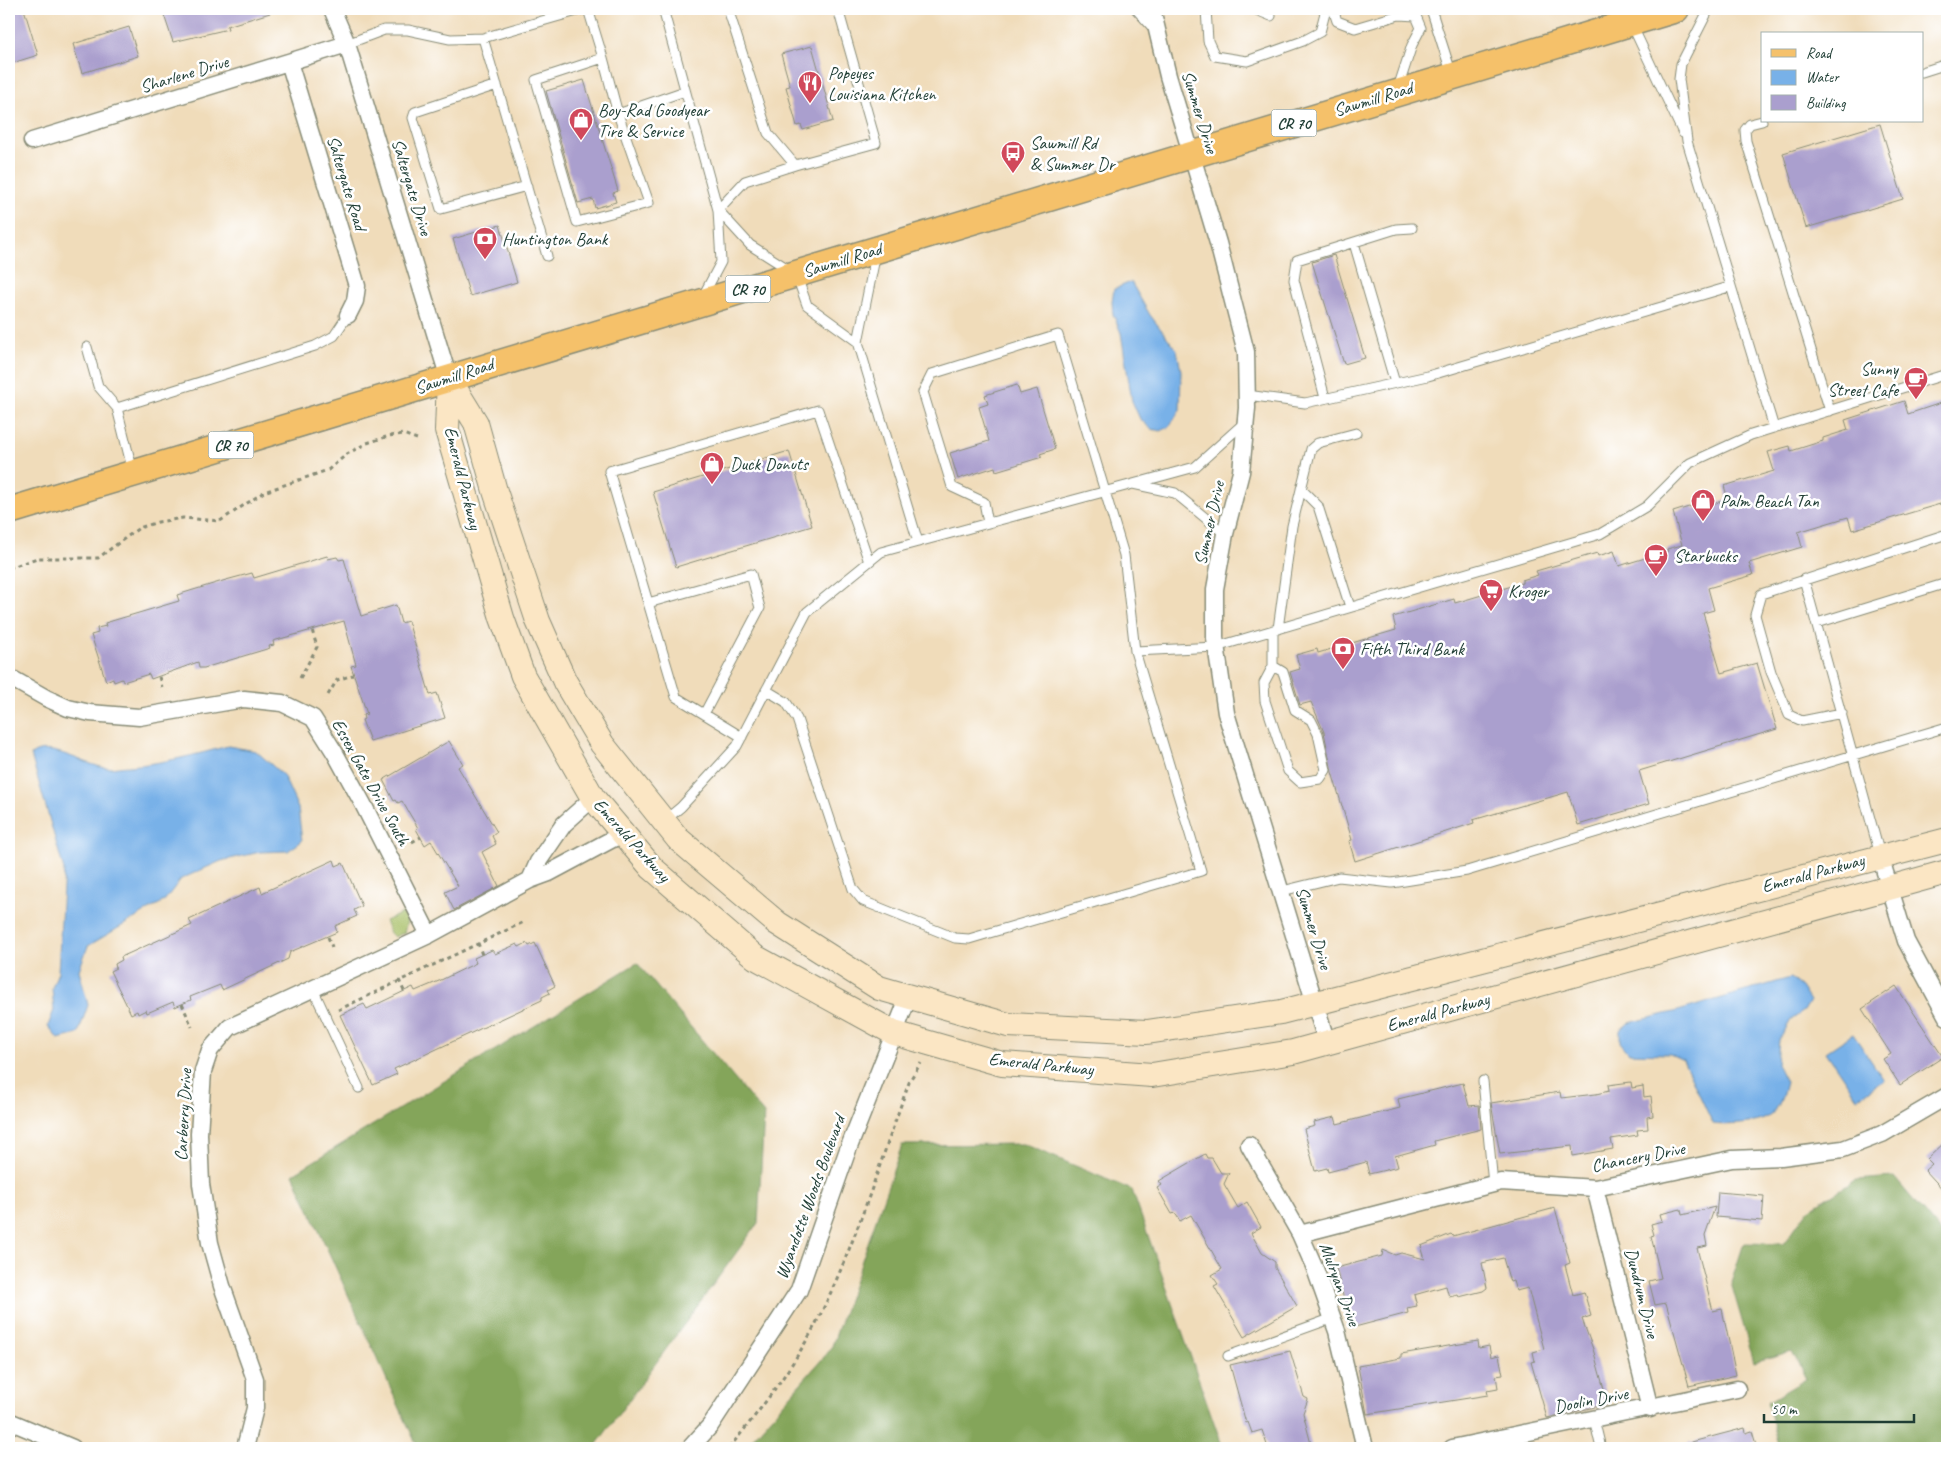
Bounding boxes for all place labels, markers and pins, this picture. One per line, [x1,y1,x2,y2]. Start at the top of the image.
place label: Popeyes Louisiana Kitchen [828,62,936,105]
restaurant icon: Popeyes Louisiana Kitchen [797,70,823,104]
place label: Boy-Rad Goodyear Tire & Service [598,99,711,142]
shop icon: Boy-Rad Goodyear Tire & Service [568,107,594,141]
place label: Sawmill Rd & Summer Dr [1030,132,1117,175]
bus stop icon: Sawmill Rd & Summer Dr [1000,140,1026,174]
bank icon: Huntington Bank [472,226,498,260]
place label: Huntington Bank [502,228,609,250]
place label: Sunny Street Cafe [1827,358,1900,401]
cafe icon: Sunny Street Cafe [1903,366,1929,400]
shop icon: Duck Donuts [699,451,725,485]
place label: Duck Donuts [730,453,810,475]
shop icon: Palm Beach Tan [1690,488,1716,522]
place label: Palm Beach Tan [1720,490,1820,512]
cafe icon: Starbucks [1643,543,1669,577]
place label: Starbucks [1674,545,1739,567]
supermarket icon: Kroger [1478,578,1504,612]
place label: Kroger [1508,580,1550,602]
bank icon: Fifth Third Bank [1330,636,1356,670]
place label: Fifth Third Bank [1360,638,1465,660]

